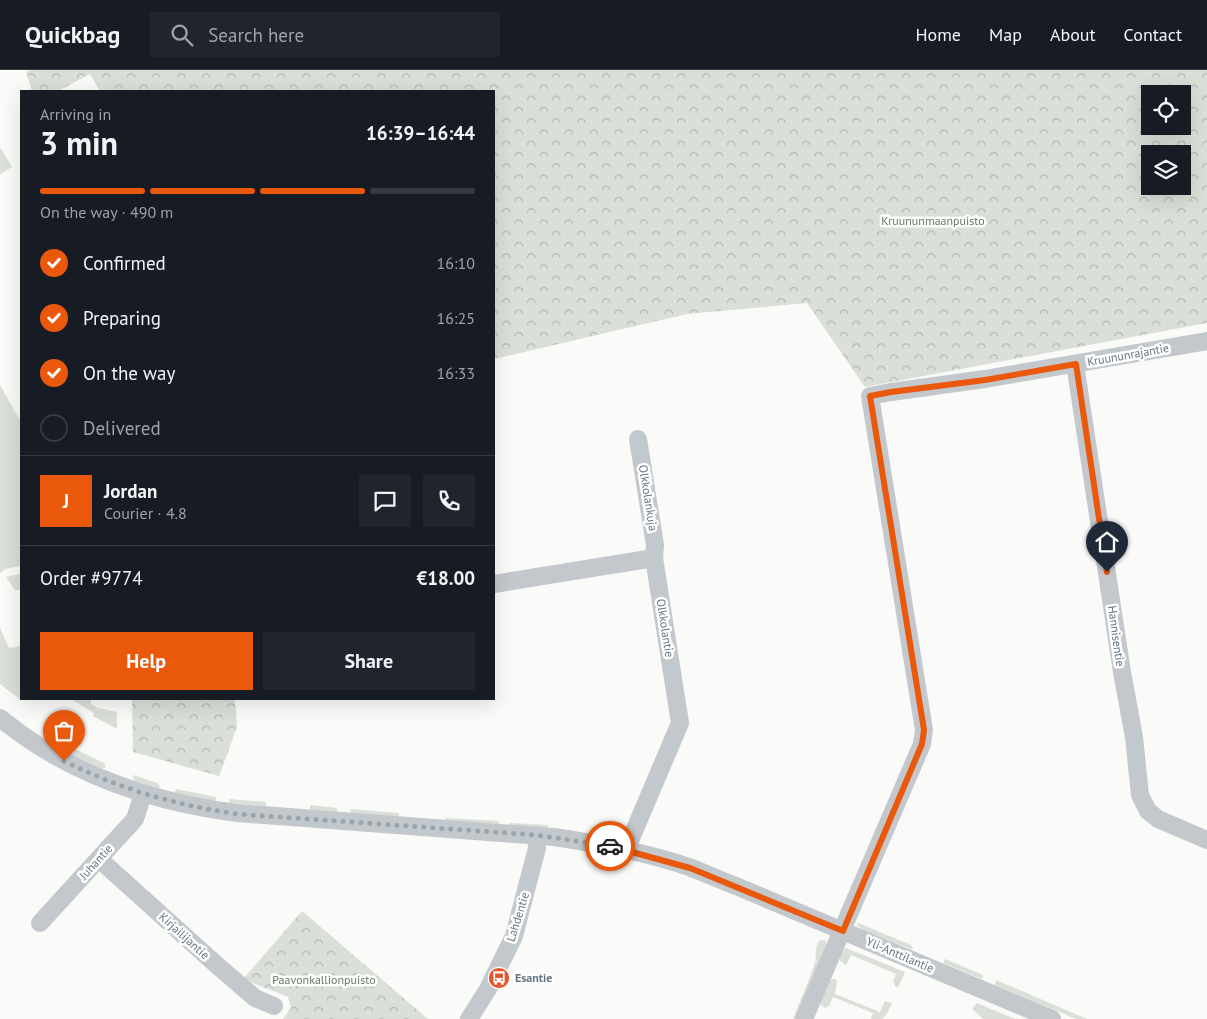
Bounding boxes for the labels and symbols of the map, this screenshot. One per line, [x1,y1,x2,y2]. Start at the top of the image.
park label: Kruununmaanpuisto [881,213,985,228]
street label: Kruununrajantie [1086,340,1170,369]
street label: Olkkolankuja [636,464,661,532]
pin [1086,521,1128,572]
street label: Olkkolantie [653,598,678,658]
street label: Hannisentie [1105,604,1128,667]
pin [43,710,85,761]
courier [585,821,635,871]
street label: Juhantie [75,841,115,883]
street label: Lahdentie [503,890,532,943]
street label: Kirjailijantie [156,909,213,962]
street label: Yli-Anttilantie [864,934,936,976]
bus stop icon: Esantie [487,966,511,990]
place label: Esantie [515,970,552,985]
park label: Paavonkallionpuisto [272,972,376,987]

